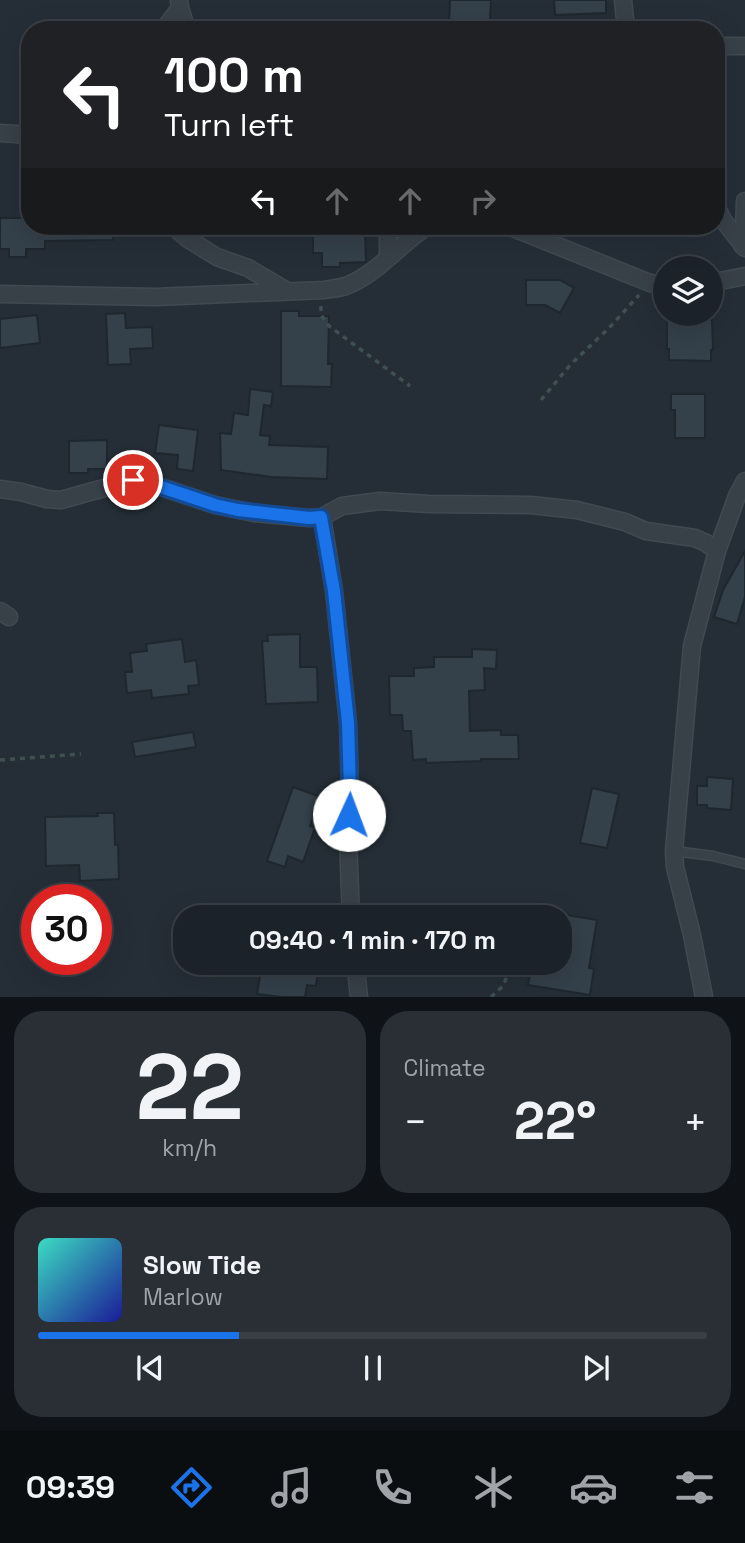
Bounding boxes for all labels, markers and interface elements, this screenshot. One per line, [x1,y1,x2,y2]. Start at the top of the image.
text: 100 m [164,44,304,106]
icon: left [49,49,140,140]
text: Turn left [164,105,294,145]
icon: left [245,182,283,220]
icon: ahead [318,182,356,220]
icon: ahead [391,182,429,220]
icon: right [464,182,502,220]
map controls [653,256,723,326]
button: layers [653,256,723,326]
pin [103,450,163,510]
icon: arrive [114,461,152,499]
position arrow [312,778,386,852]
speed limit sign: 30 [21,884,112,975]
text: 09:40 · 1 min · 170 m [249,923,496,957]
text: 22 [136,1029,244,1146]
text: Climate [404,1053,486,1083]
text: 22° [514,1088,596,1154]
text: − [404,1098,427,1146]
text: + [683,1098,707,1146]
text: km/h [162,1133,217,1163]
text: Slow Tide [143,1248,261,1282]
text: Marlow [143,1282,223,1312]
icon: previous [131,1349,169,1387]
icon: pause [354,1349,392,1387]
icon: next [577,1349,615,1387]
icon: directions [167,1463,216,1512]
icon: music [267,1463,316,1512]
icon: phone [368,1463,417,1512]
icon: climate [469,1463,518,1512]
icon: car [569,1463,618,1512]
icon: filters [670,1463,719,1512]
text: 09:39 [26,1467,115,1507]

